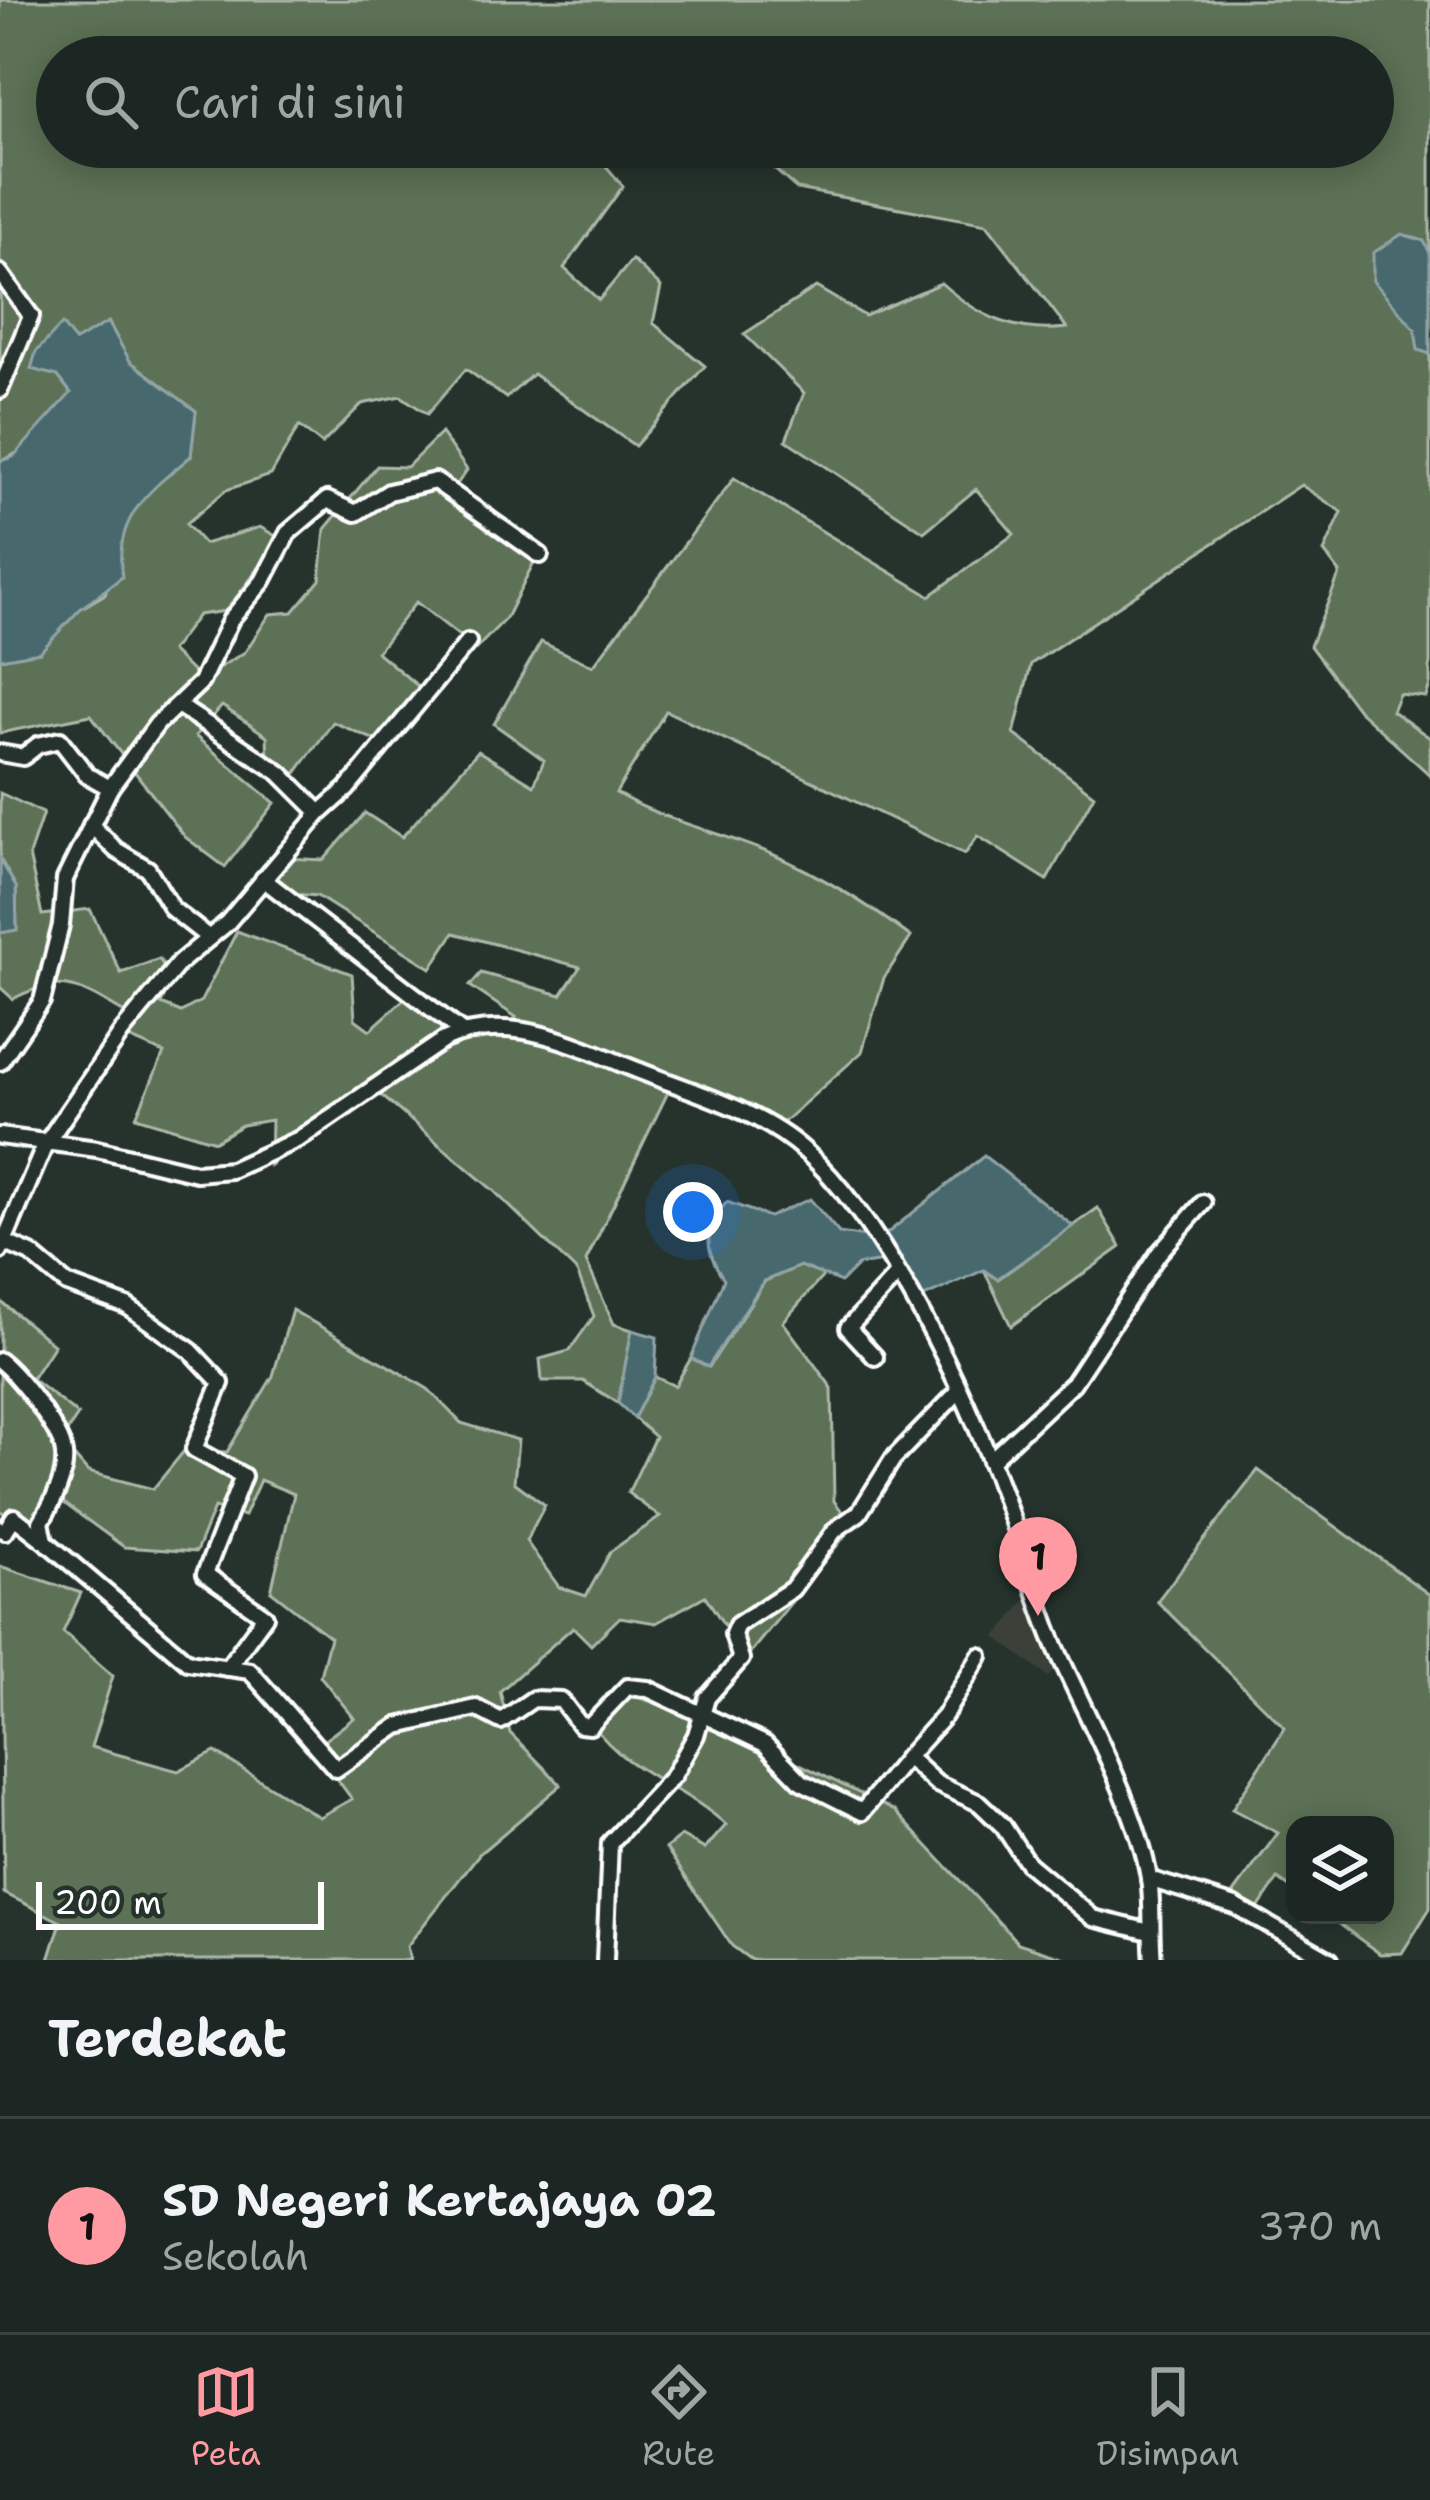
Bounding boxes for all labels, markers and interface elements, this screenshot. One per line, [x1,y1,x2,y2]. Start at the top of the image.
search box [36,36,1394,168]
icon: search [78,69,144,135]
text: Cari di sini [174,72,406,132]
your location [663,1182,723,1242]
pin: 1 [999,1517,1077,1616]
map controls [1286,1816,1394,1924]
button: layers [1286,1816,1394,1924]
scale bar [36,1876,324,1929]
text: 200 m [54,1880,162,1925]
text: Terdekat [48,2004,287,2072]
text: SD Negeri Kertajaya 02 [162,2170,716,2230]
text: 1 [78,2200,96,2252]
text: 370 m [1257,2200,1382,2252]
text: Sekolah [162,2230,309,2282]
tab: Peta [191,2359,261,2476]
tab: Rute [642,2359,715,2476]
tab: Disimpan [1097,2359,1239,2476]

